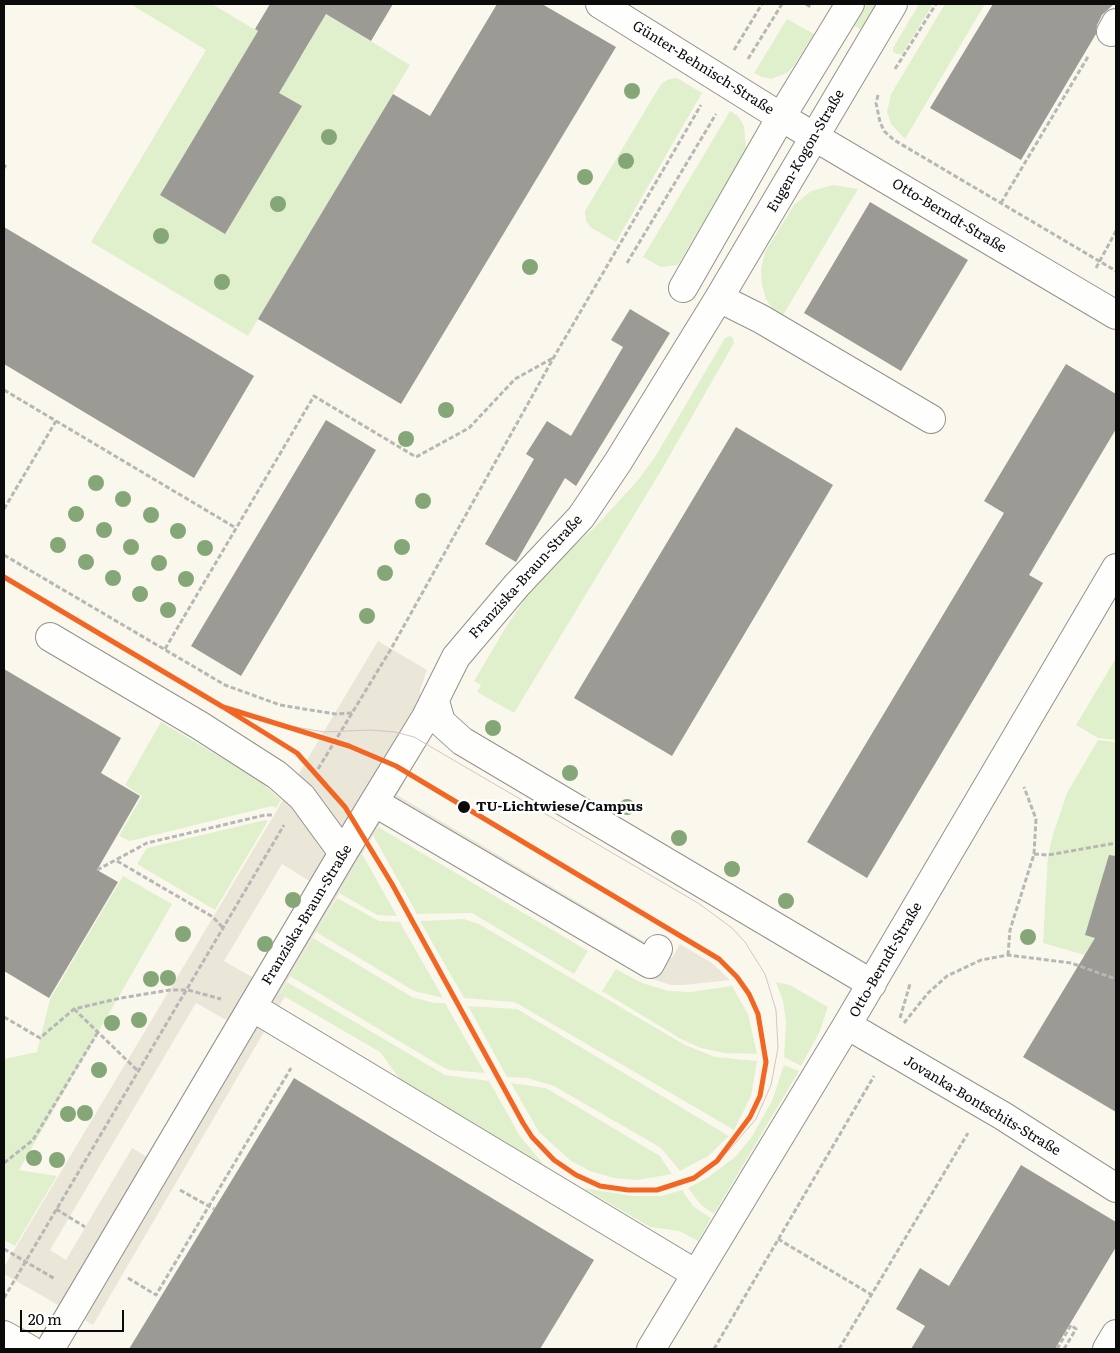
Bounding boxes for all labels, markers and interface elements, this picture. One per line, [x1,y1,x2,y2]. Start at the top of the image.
street label: Günter-Behnisch-Straße [629,18,777,118]
street label: Eugen-Kogon-Straße [764,87,848,215]
street label: Otto-Berndt-Straße [889,175,1009,257]
street label: Franziska-Braun-Straße [466,512,586,642]
marker: TU-Lichtwiese/Campus [456,799,472,815]
place label: TU-Lichtwiese/Campus [476,799,643,815]
street label: Franziska-Braun-Straße [258,842,356,988]
street label: Otto-Berndt-Straße [846,899,926,1021]
street label: Jovanka-Bontschits-Straße [901,1052,1063,1160]
scale bar [22,1300,126,1332]
text: 20 m [28,1307,62,1330]

